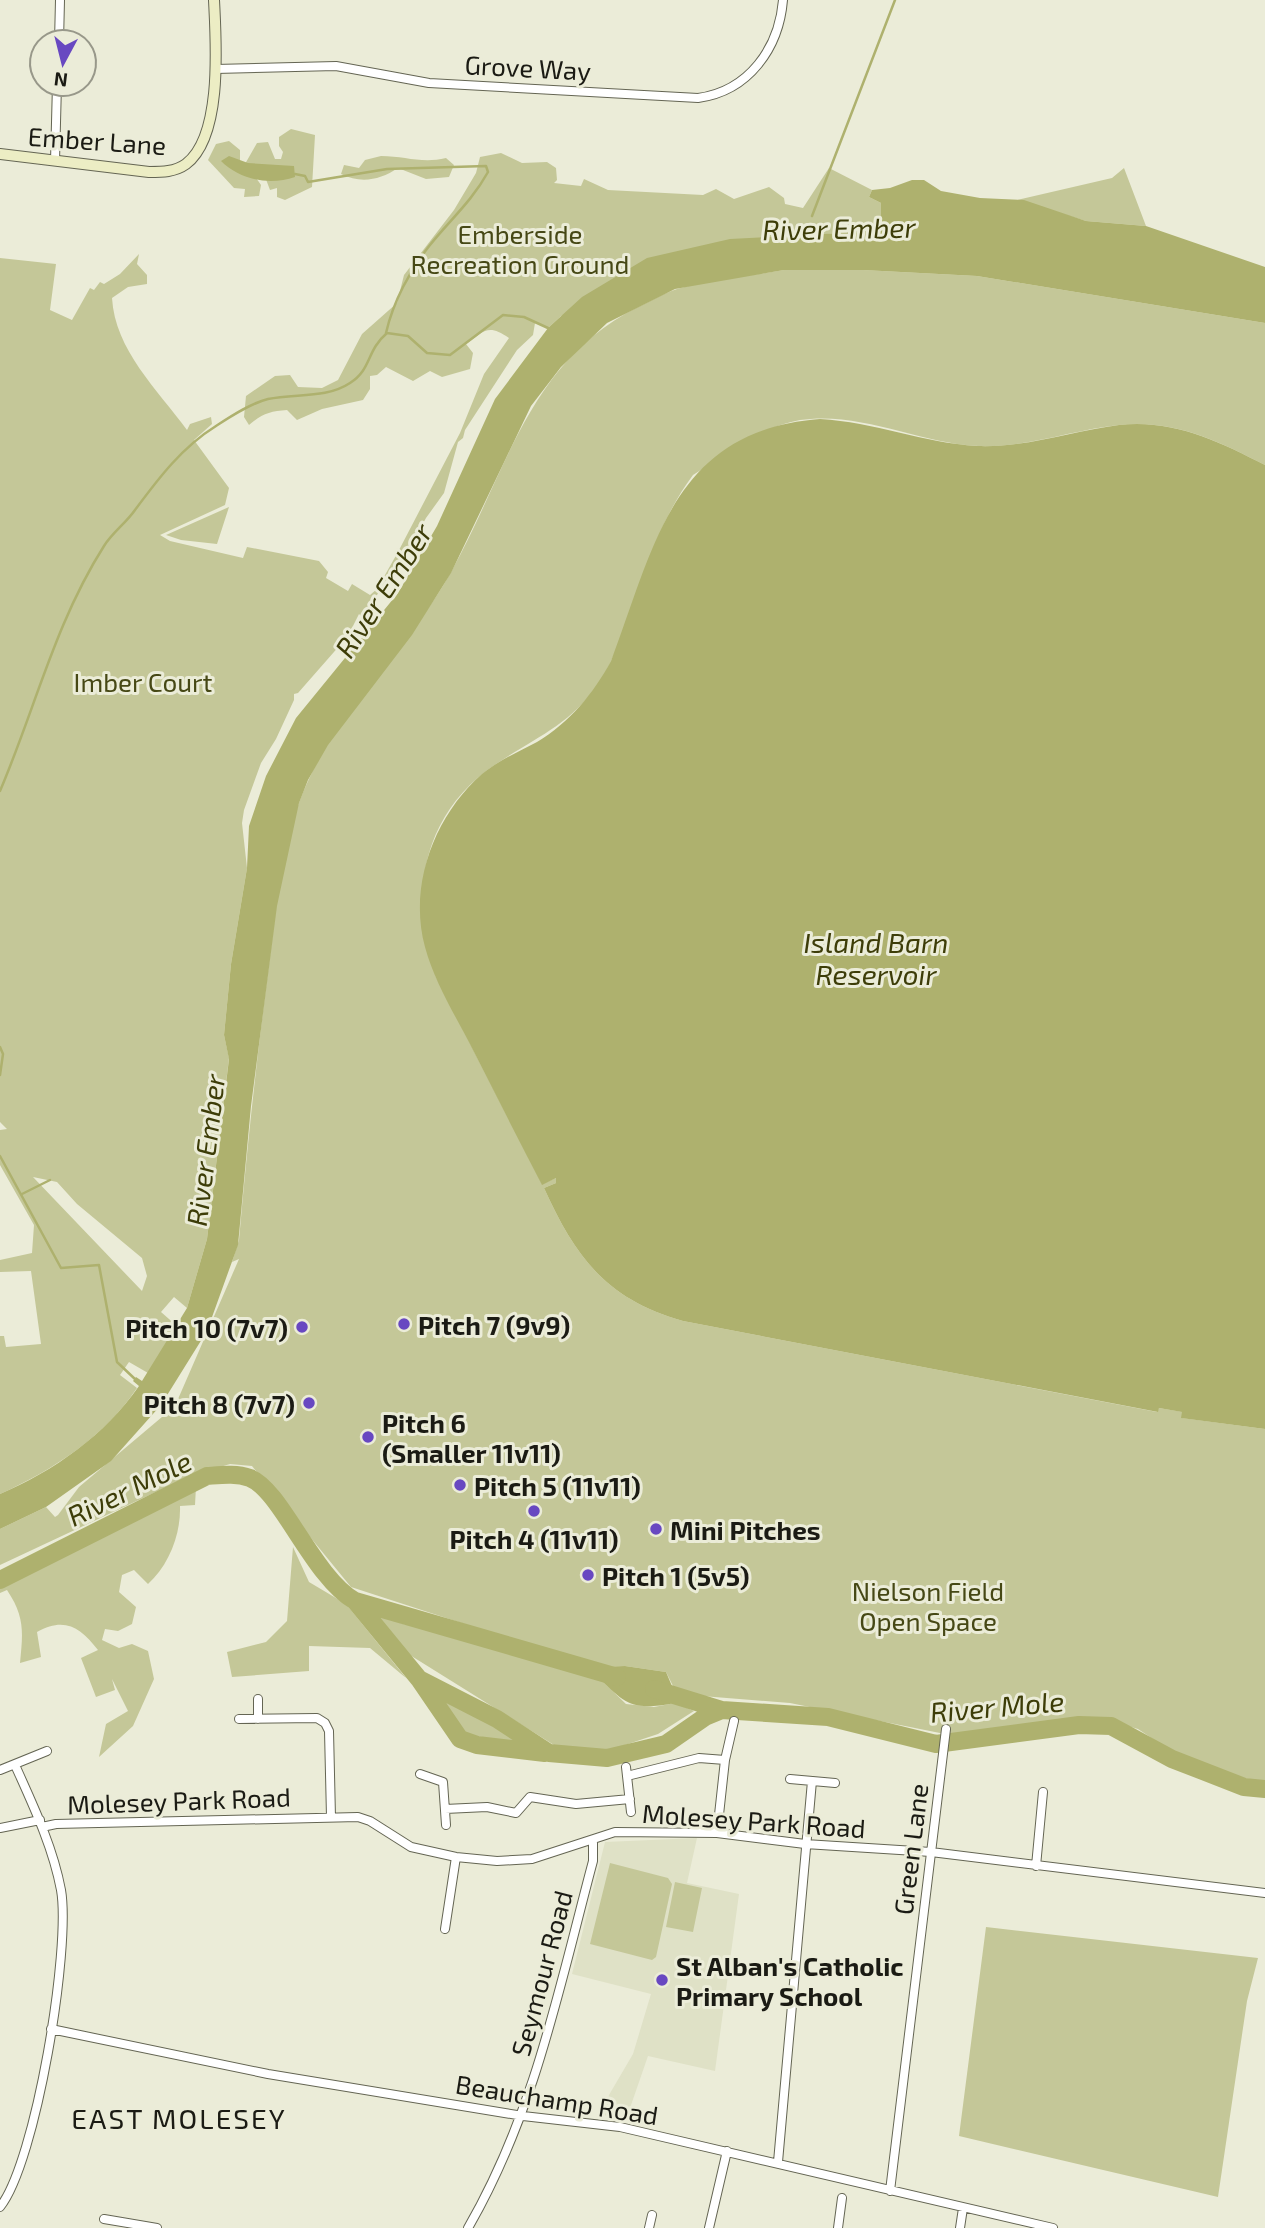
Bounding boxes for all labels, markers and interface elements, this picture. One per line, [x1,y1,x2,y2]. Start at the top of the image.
north arrow [28,28,98,98]
street label: Grove Way [464,48,592,86]
text: N [53,68,69,93]
street label: Ember Lane [27,120,167,160]
water label: River Ember [762,210,917,246]
park label: Emberside Recreation Ground [411,218,629,279]
water label: River Ember [327,516,439,664]
park label: Imber Court [74,666,212,697]
water label: Island Barn Reservoir [804,925,948,991]
water label: River Ember [179,1071,231,1228]
place label: Pitch 7 (9v9) [418,1309,570,1340]
place label: Pitch 10 (7v7) [125,1312,288,1343]
marker: Pitch 7 (9v9) [396,1316,412,1332]
marker: Pitch 10 (7v7) [294,1319,310,1335]
place label: Pitch 8 (7v7) [144,1388,295,1419]
marker: Pitch 8 (7v7) [301,1395,317,1411]
place label: Pitch 6 (Smaller 11v11) [382,1407,561,1468]
marker: Pitch 6 (Smaller 11v11) [360,1429,376,1445]
water label: River Mole [61,1443,197,1533]
place label: Pitch 5 (11v11) [474,1470,641,1501]
marker: Pitch 5 (11v11) [452,1477,468,1493]
marker: Pitch 4 (11v11) [526,1503,542,1519]
place label: Mini Pitches [670,1514,821,1545]
marker: Mini Pitches [648,1521,664,1537]
place label: Pitch 4 (11v11) [450,1523,618,1554]
place label: Pitch 1 (5v5) [602,1560,749,1591]
marker: Pitch 1 (5v5) [580,1567,596,1583]
park label: Nielson Field Open Space [852,1575,1004,1636]
water label: River Mole [929,1683,1065,1729]
street label: Molesey Park Road [67,1781,291,1819]
street label: Green Lane [887,1782,933,1916]
street label: Molesey Park Road [641,1797,867,1843]
street label: Seymour Road [504,1887,578,2059]
place label: St Alban's Catholic Primary School [676,1950,904,2012]
marker: St Alban's Catholic Primary School [654,1972,670,1988]
street label: Beauchamp Road [453,2068,661,2130]
district label: EAST MOLESEY [71,2101,287,2135]

